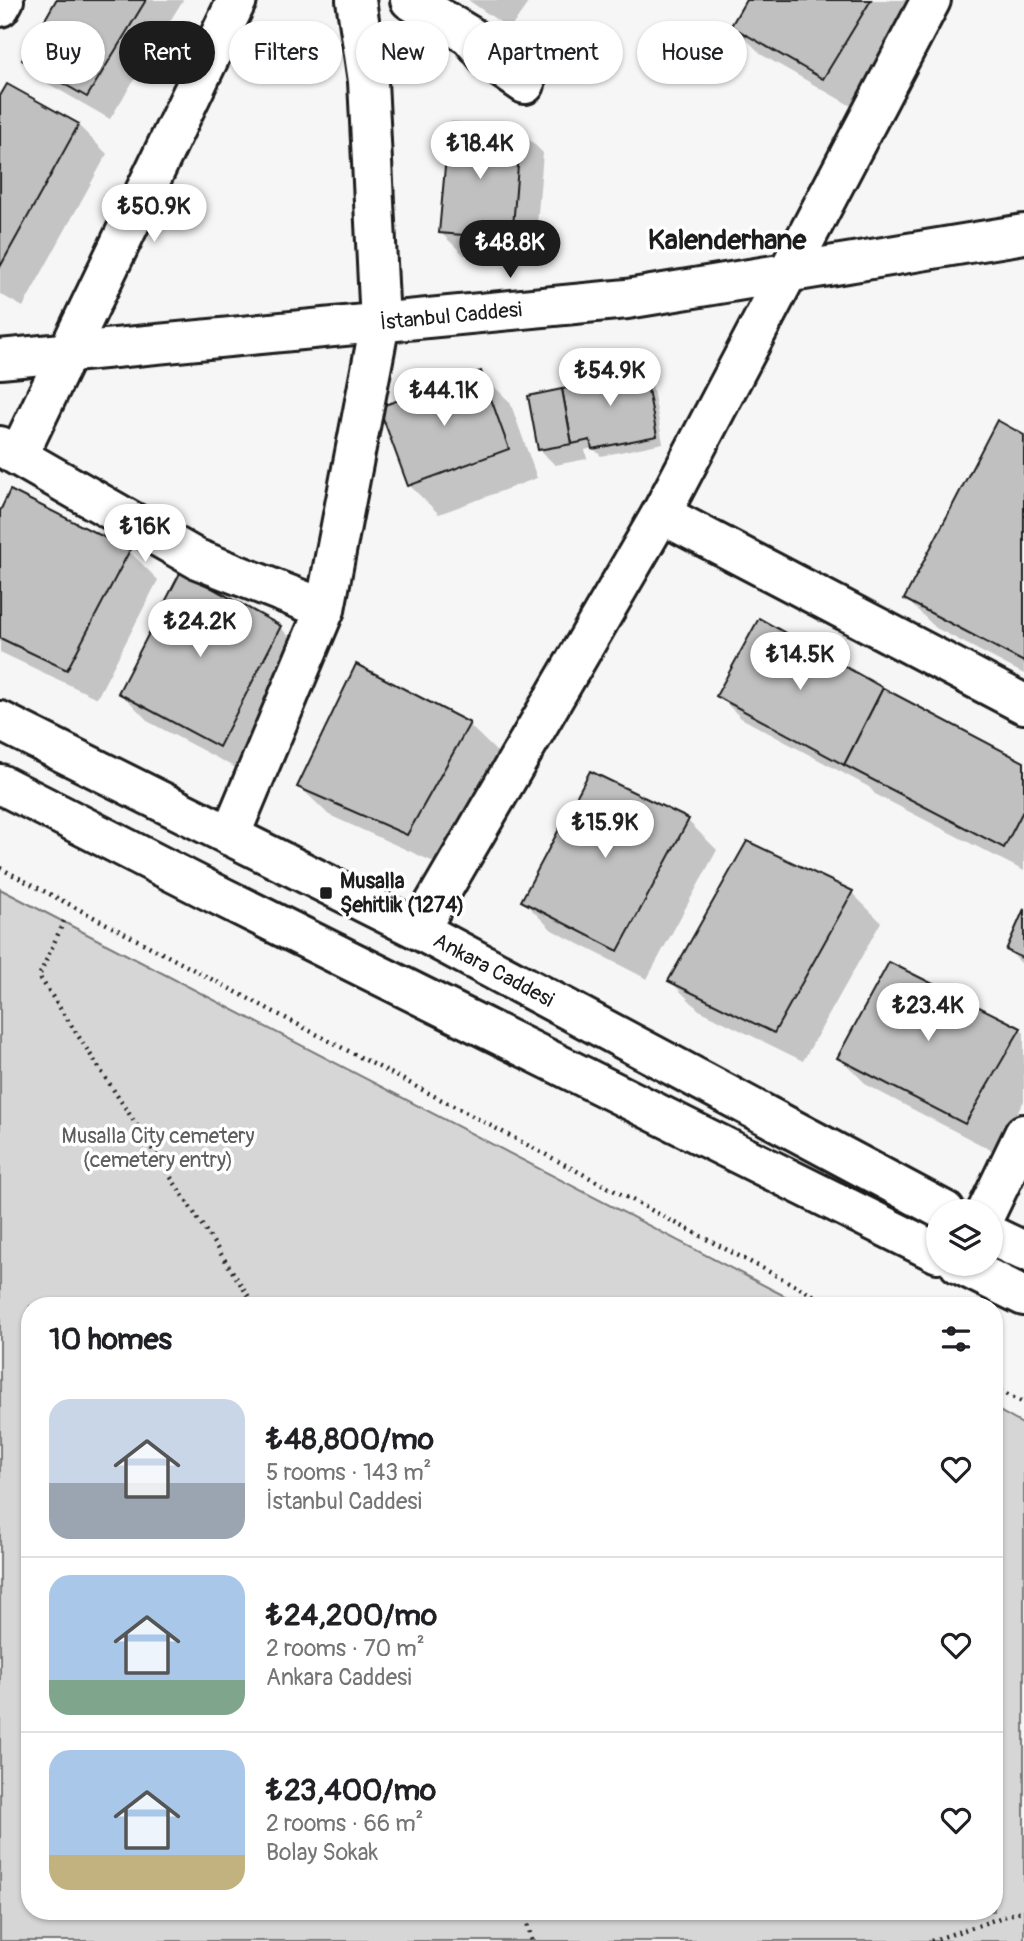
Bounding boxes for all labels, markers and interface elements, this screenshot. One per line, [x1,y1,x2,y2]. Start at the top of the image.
chip: Buy [21,21,105,84]
chip: Rent [119,21,215,84]
chip: Filters [229,21,342,84]
chip: New [356,21,449,84]
chip: Apartment [463,21,623,84]
chip: House [637,21,747,84]
pin: ₺18.4K [423,122,537,181]
text: ₺18.4K [447,129,513,158]
pin: ₺50.9K [97,184,211,244]
text: ₺50.9K [118,192,190,221]
pin: ₺48.8K [453,220,567,280]
district label: Kalenderhane [648,223,807,258]
text: ₺48.8K [475,228,545,257]
street label: İstanbul Caddesi [379,296,523,336]
pin: ₺54.9K [553,348,667,408]
text: ₺54.9K [575,356,645,385]
pin: ₺44.1K [387,368,501,428]
text: ₺44.1K [410,376,478,405]
pin: ₺16K [104,504,186,564]
text: ₺16K [120,512,170,541]
pin: ₺24.2K [143,600,257,659]
text: ₺24.2K [164,607,236,636]
pin: ₺14.5K [743,632,857,692]
text: ₺14.5K [766,640,834,669]
pin: ₺15.9K [548,800,662,860]
text: ₺15.9K [572,808,638,837]
place label: Musalla Şehitlik (1274) [340,868,464,919]
marker: Musalla Şehitlik (1274) [318,885,334,901]
street label: Ankara Caddesi [429,927,559,1013]
pin: ₺23.4K [871,984,985,1043]
text: ₺23.4K [892,991,964,1020]
park label: Musalla City cemetery (cemetery entry) [62,1123,254,1174]
map controls [926,1199,1003,1276]
button: layers [926,1199,1003,1276]
icon: filters [937,1320,975,1358]
text: 10 homes [49,1321,172,1358]
text: ₺48,800/mo [266,1421,434,1458]
icon: home [105,1427,189,1511]
icon: heart [937,1450,975,1488]
text: 5 rooms · 143 m² [266,1458,431,1487]
text: İstanbul Caddesi [266,1487,422,1516]
text: ₺24,200/mo [266,1597,437,1634]
icon: home [105,1603,189,1687]
icon: heart [937,1626,975,1664]
text: 2 rooms · 70 m² [266,1634,425,1663]
text: Ankara Caddesi [266,1663,412,1692]
text: ₺23,400/mo [266,1772,436,1809]
icon: home [105,1778,189,1862]
icon: heart [937,1801,975,1839]
text: 2 rooms · 66 m² [266,1809,423,1838]
text: Bolay Sokak [266,1838,378,1867]

